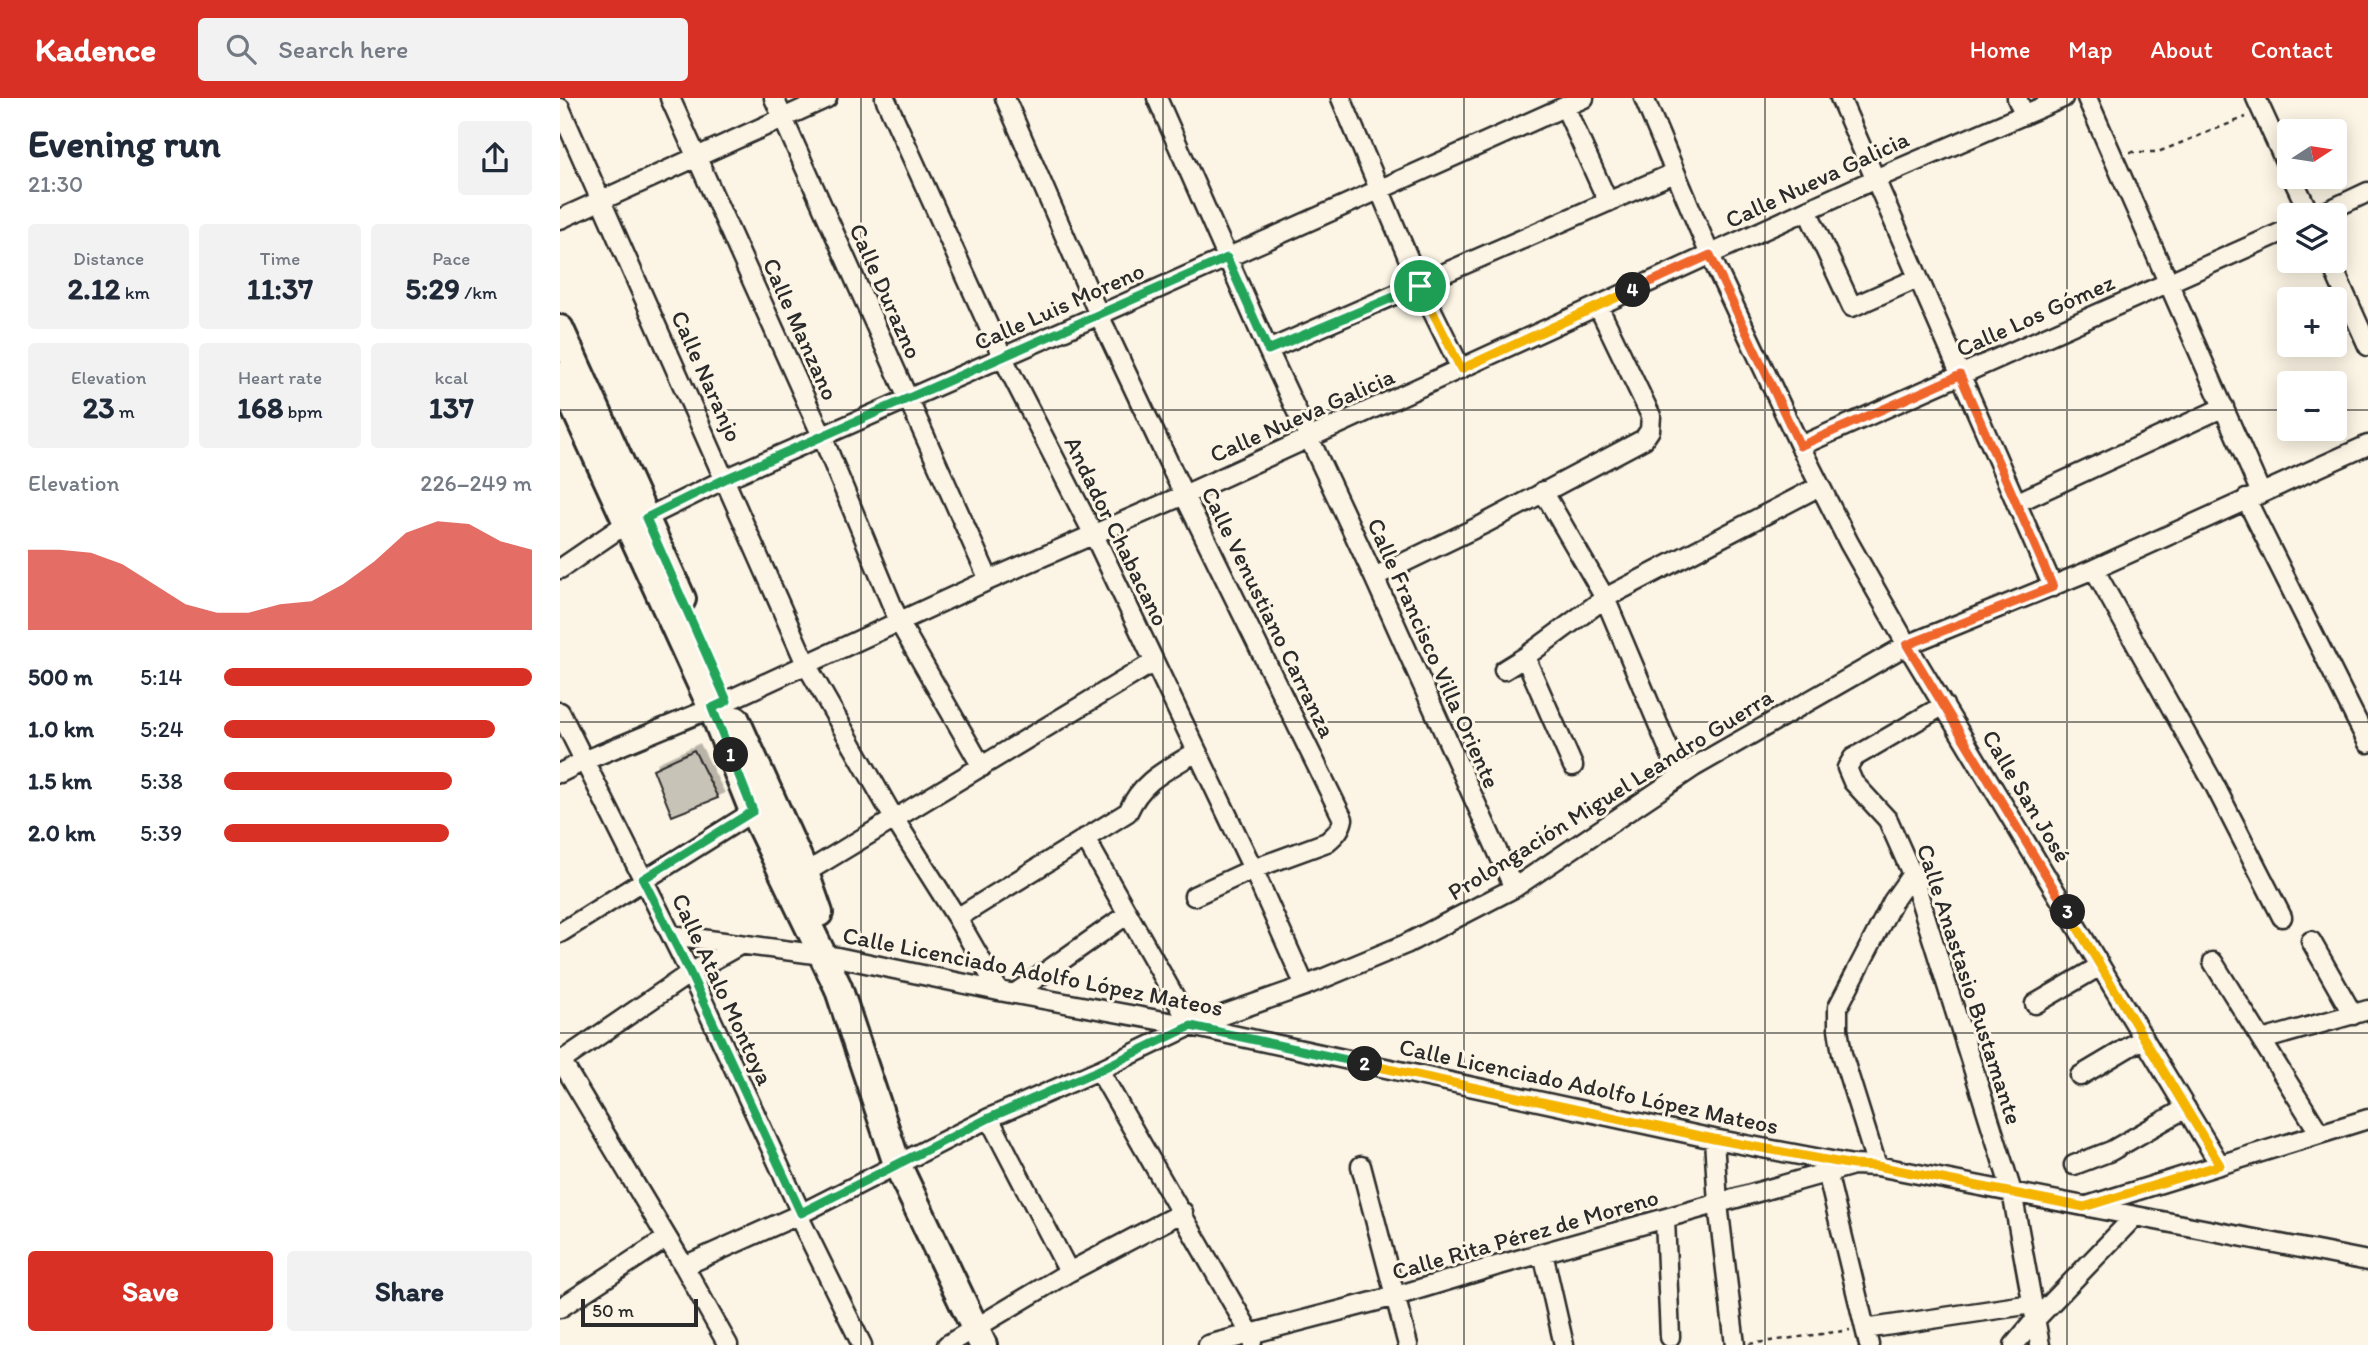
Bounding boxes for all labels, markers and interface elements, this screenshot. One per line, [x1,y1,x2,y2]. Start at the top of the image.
search box [198,18,688,81]
text: Kadence [35,30,156,69]
icon: search [222,30,260,68]
text: Search here [278,33,409,65]
text: Home [1970,35,2030,64]
text: Map [2068,35,2112,64]
text: About [2150,35,2213,64]
text: Contact [2251,35,2333,64]
north arrow [2277,119,2347,189]
map controls [2277,119,2347,441]
text: Evening run [28,121,221,167]
button: share [458,121,532,195]
street label: Calle Nueva Galicia [1721,124,1914,234]
text: 21:30 [28,170,83,198]
button: layers [2277,203,2347,273]
street label: Calle Durazno [843,219,929,363]
text: Distance [73,247,144,270]
text: Time [260,247,300,270]
text: Pace [432,247,470,270]
street label: Calle Manzano [757,253,845,405]
street label: Calle Luis Moreno [969,255,1149,357]
pin [1390,256,1450,316]
icon: arrive [1401,267,1439,305]
street label: Calle Los Gómez [1951,267,2119,363]
text: 2.12 [68,270,120,307]
text: 11:37 [247,270,313,307]
text: 5:29 [405,270,460,307]
pin: 4 [1616,272,1650,308]
text: 4 [1627,278,1638,301]
text: km [120,281,150,304]
text: /km [460,281,497,304]
button: + [2277,287,2347,357]
street label: Calle Naranjo [665,306,749,446]
street label: Calle Nueva Galicia [1205,361,1399,469]
text: Elevation [71,366,146,389]
text: Heart rate [238,366,322,389]
text: kcal [434,366,468,389]
button: − [2277,371,2347,441]
text: 23 [82,389,115,426]
text: 168 [237,389,283,426]
text: 137 [429,389,474,426]
text: m [115,400,135,423]
text: bpm [283,400,323,423]
street label: Andador Chabacano [1058,431,1176,631]
text: Elevation [28,469,119,497]
text: 226–249 m [420,469,532,497]
street label: Calle Venustiano Carranza [1195,482,1343,743]
street label: Calle Francisco Villa Oriente [1361,513,1507,793]
text: 500 m [28,663,93,691]
text: 5:14 [140,663,182,691]
street label: Prolongación Miguel Leandro Guerra [1442,681,1778,906]
text: 1.0 km [28,715,94,743]
text: 5:24 [140,715,184,743]
street label: Calle San José [1976,724,2078,868]
pin: 1 [714,738,748,772]
text: 1 [726,743,735,766]
text: 1.5 km [28,767,92,795]
text: 5:38 [140,767,183,795]
text: 2.0 km [28,819,96,847]
text: 5:39 [140,819,182,847]
street label: Calle Anastasio Bustamante [1911,840,2029,1128]
street label: Calle Atalo Montoya [666,888,780,1090]
pin: 3 [2050,894,2086,930]
text: 3 [2062,900,2073,923]
street label: Calle Licenciado Adolfo López Mateos [840,920,1226,1022]
street label: Calle Licenciado Adolfo López Mateos [1397,1032,1781,1140]
pin: 2 [1348,1046,1382,1082]
text: 2 [1360,1052,1370,1075]
street label: Calle Rita Pérez de Moreno [1388,1182,1662,1286]
button: Save [28,1251,273,1331]
button: Share [287,1251,532,1331]
scale bar [581,1296,698,1328]
text: 50 m [592,1299,634,1322]

